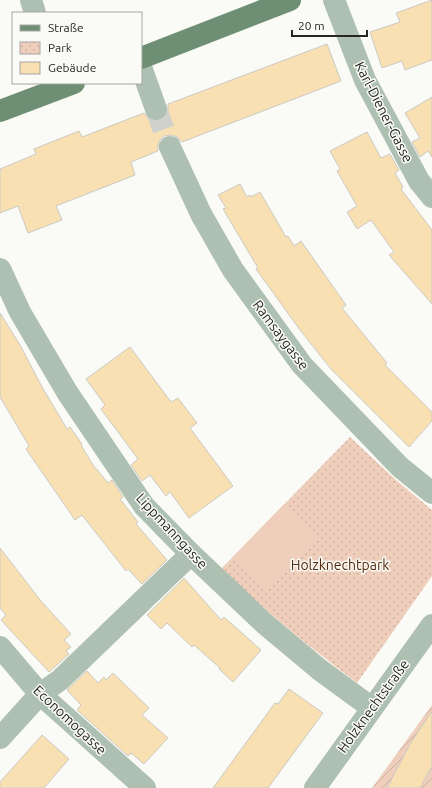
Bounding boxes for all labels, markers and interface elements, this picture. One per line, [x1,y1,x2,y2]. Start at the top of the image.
legend [12,12,142,84]
scale bar [292,12,367,38]
text: 20 m [298,19,325,32]
text: Straße [48,21,84,34]
text: Park [48,41,72,54]
street label: Karl-Diener-Gasse [352,59,416,165]
text: Gebäude [48,61,96,74]
street label: Ramsaygasse [250,297,312,373]
street label: Lippmanngasse [133,490,211,572]
park label: Holzknechtpark [291,557,389,573]
street label: Holzknechtstraße [334,656,412,756]
street label: Economogasse [30,682,110,758]

